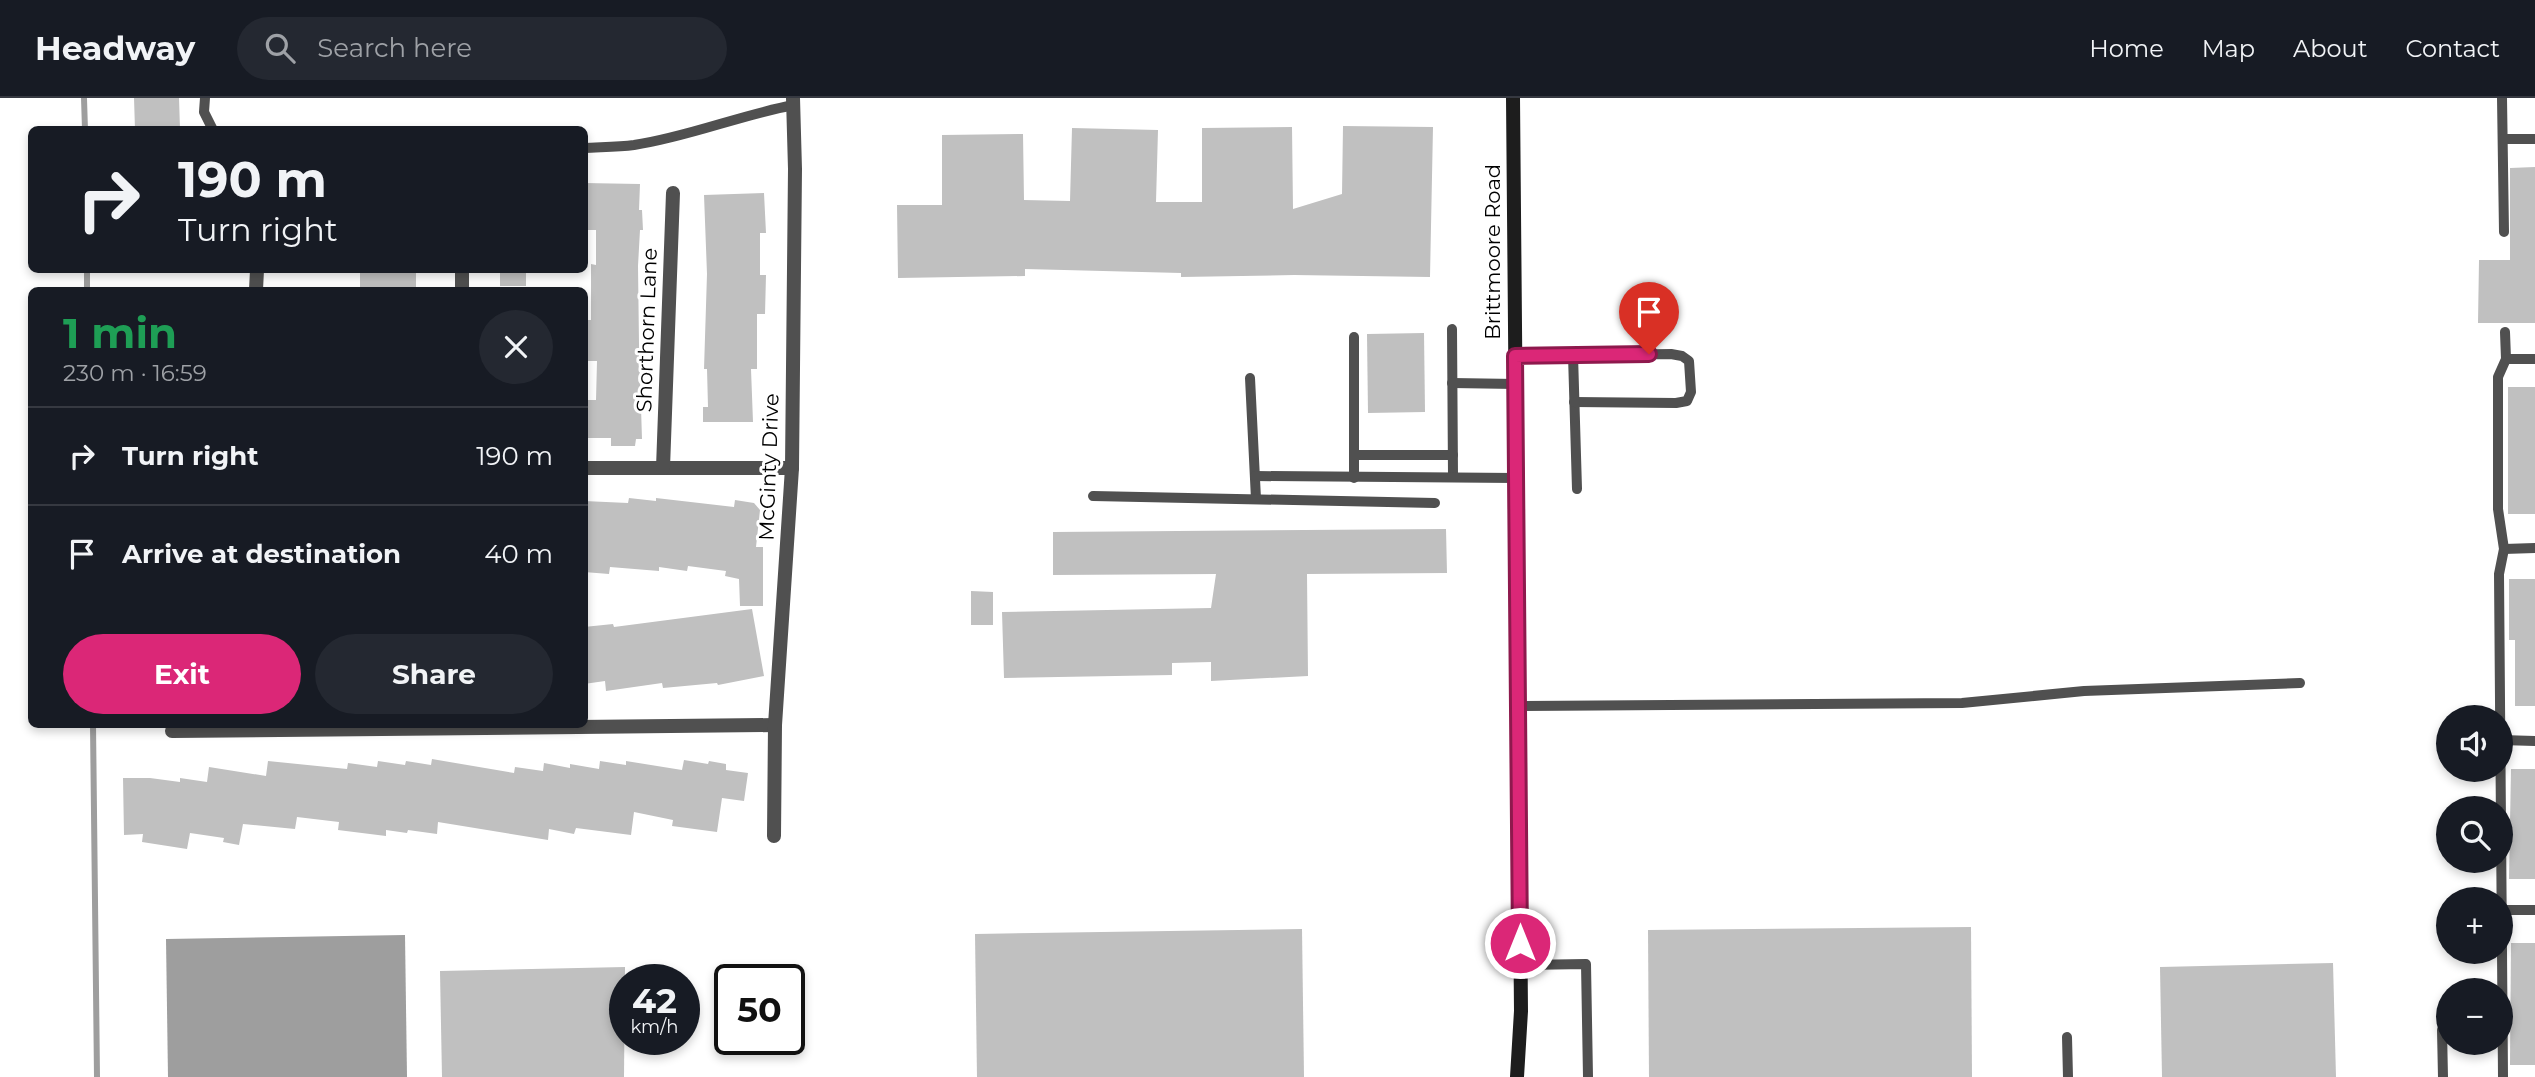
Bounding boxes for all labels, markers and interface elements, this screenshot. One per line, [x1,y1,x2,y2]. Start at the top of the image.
search box [237,17,727,80]
text: Headway [35,28,195,68]
icon: search [261,29,299,67]
text: Search here [317,32,472,64]
text: Home [2089,34,2164,63]
text: Map [2202,34,2255,63]
text: About [2293,34,2367,63]
text: Contact [2405,34,2500,63]
text: 190 m [178,150,327,209]
icon: right [63,154,154,245]
street label: Brittmoore Road [1480,164,1505,340]
text: Turn right [178,210,338,249]
street label: Shorthorn Lane [631,247,662,413]
pin [1619,282,1679,354]
icon: arrive [1630,293,1668,331]
text: 1 min [63,307,177,359]
button: close [479,310,553,384]
text: 230 m · 16:59 [63,359,207,387]
street label: McGinty Drive [753,393,784,541]
icon: right [63,437,101,475]
text: Turn right [122,440,258,472]
text: 190 m [476,440,553,472]
icon: arrive [63,535,101,573]
text: Arrive at destination [122,538,401,570]
text: 40 m [484,538,553,570]
button: Exit [63,634,301,714]
button: Share [315,634,553,714]
map controls [2436,705,2513,1055]
button: sound [2436,705,2513,782]
button: search [2436,796,2513,873]
button: + [2436,887,2513,964]
position arrow [1483,906,1557,980]
speed limit sign: 50 [714,964,805,1055]
button: − [2436,978,2513,1055]
text: 42 [632,979,677,1022]
text: km/h [630,1016,679,1038]

